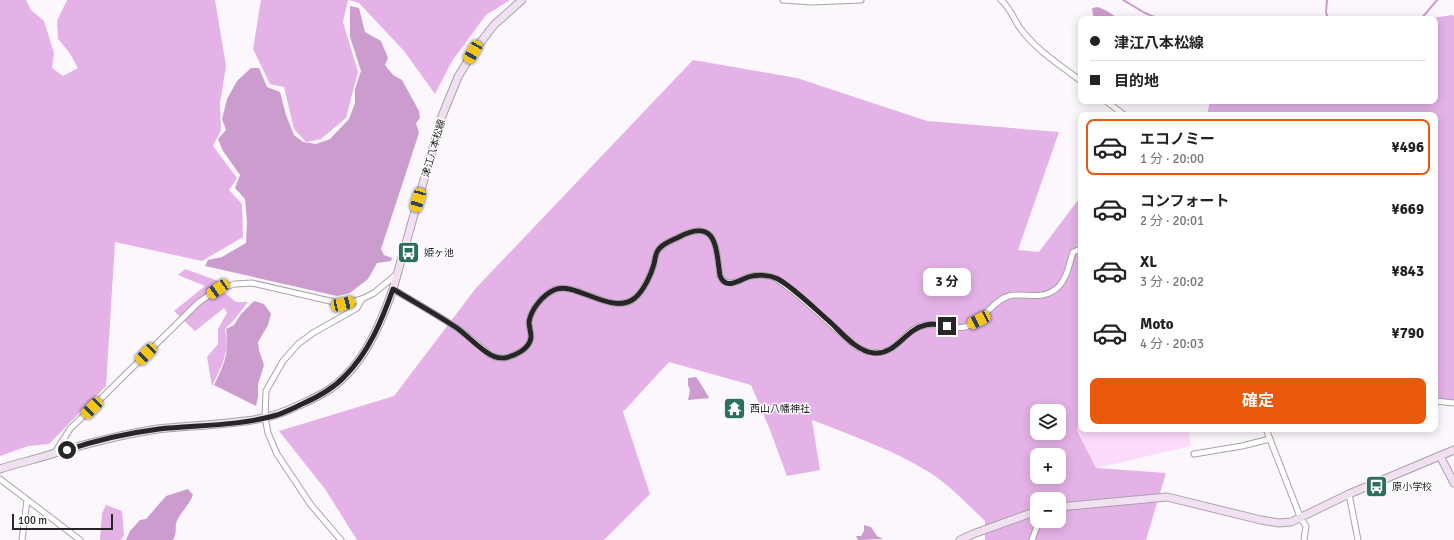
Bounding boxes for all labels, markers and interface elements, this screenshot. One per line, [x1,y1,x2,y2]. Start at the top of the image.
text: 津江八本松線 [1114,34,1204,52]
car [462,39,484,65]
text: 目的地 [1114,72,1159,90]
street label: 津江八本松線 [420,118,448,179]
icon: car [1092,129,1128,165]
text: エコノミー [1140,130,1215,148]
text: ¥496 [1392,138,1424,156]
text: 1 分 · 20:00 [1140,151,1204,167]
car [409,187,427,213]
icon: car [1092,191,1128,227]
text: コンフォート [1140,192,1230,210]
text: ¥669 [1392,200,1424,218]
text: 2 分 · 20:01 [1140,213,1204,229]
bus stop icon: 姫ヶ池 [395,239,421,265]
place label: 姫ヶ池 [424,247,454,259]
icon: car [1092,253,1128,289]
text: XL [1140,253,1157,271]
text: ¥843 [1392,262,1424,280]
callout: 3 分 [923,268,971,296]
text: 3 分 [936,274,958,290]
text: 3 分 · 20:02 [1140,274,1204,290]
car [205,277,231,301]
car [330,295,356,313]
car [966,309,992,331]
icon: car [1092,315,1128,351]
text: Moto [1140,315,1174,333]
route end [938,317,956,335]
text: ¥790 [1392,324,1424,342]
text: 4 分 · 20:03 [1140,336,1204,352]
car [133,341,159,367]
button: 確定 [1090,378,1426,424]
car [79,395,105,421]
temple icon: 西山八幡神社 [721,395,747,421]
place label: 西山八幡神社 [750,403,810,415]
map controls [1030,404,1066,528]
button: layers [1030,404,1066,440]
route start [58,441,76,459]
button: + [1030,448,1066,484]
bus stop icon: 原小学校 [1364,473,1390,499]
place label: 原小学校 [1392,481,1432,493]
button: − [1030,492,1066,528]
scale bar [12,512,113,531]
text: 100 m [18,514,47,527]

